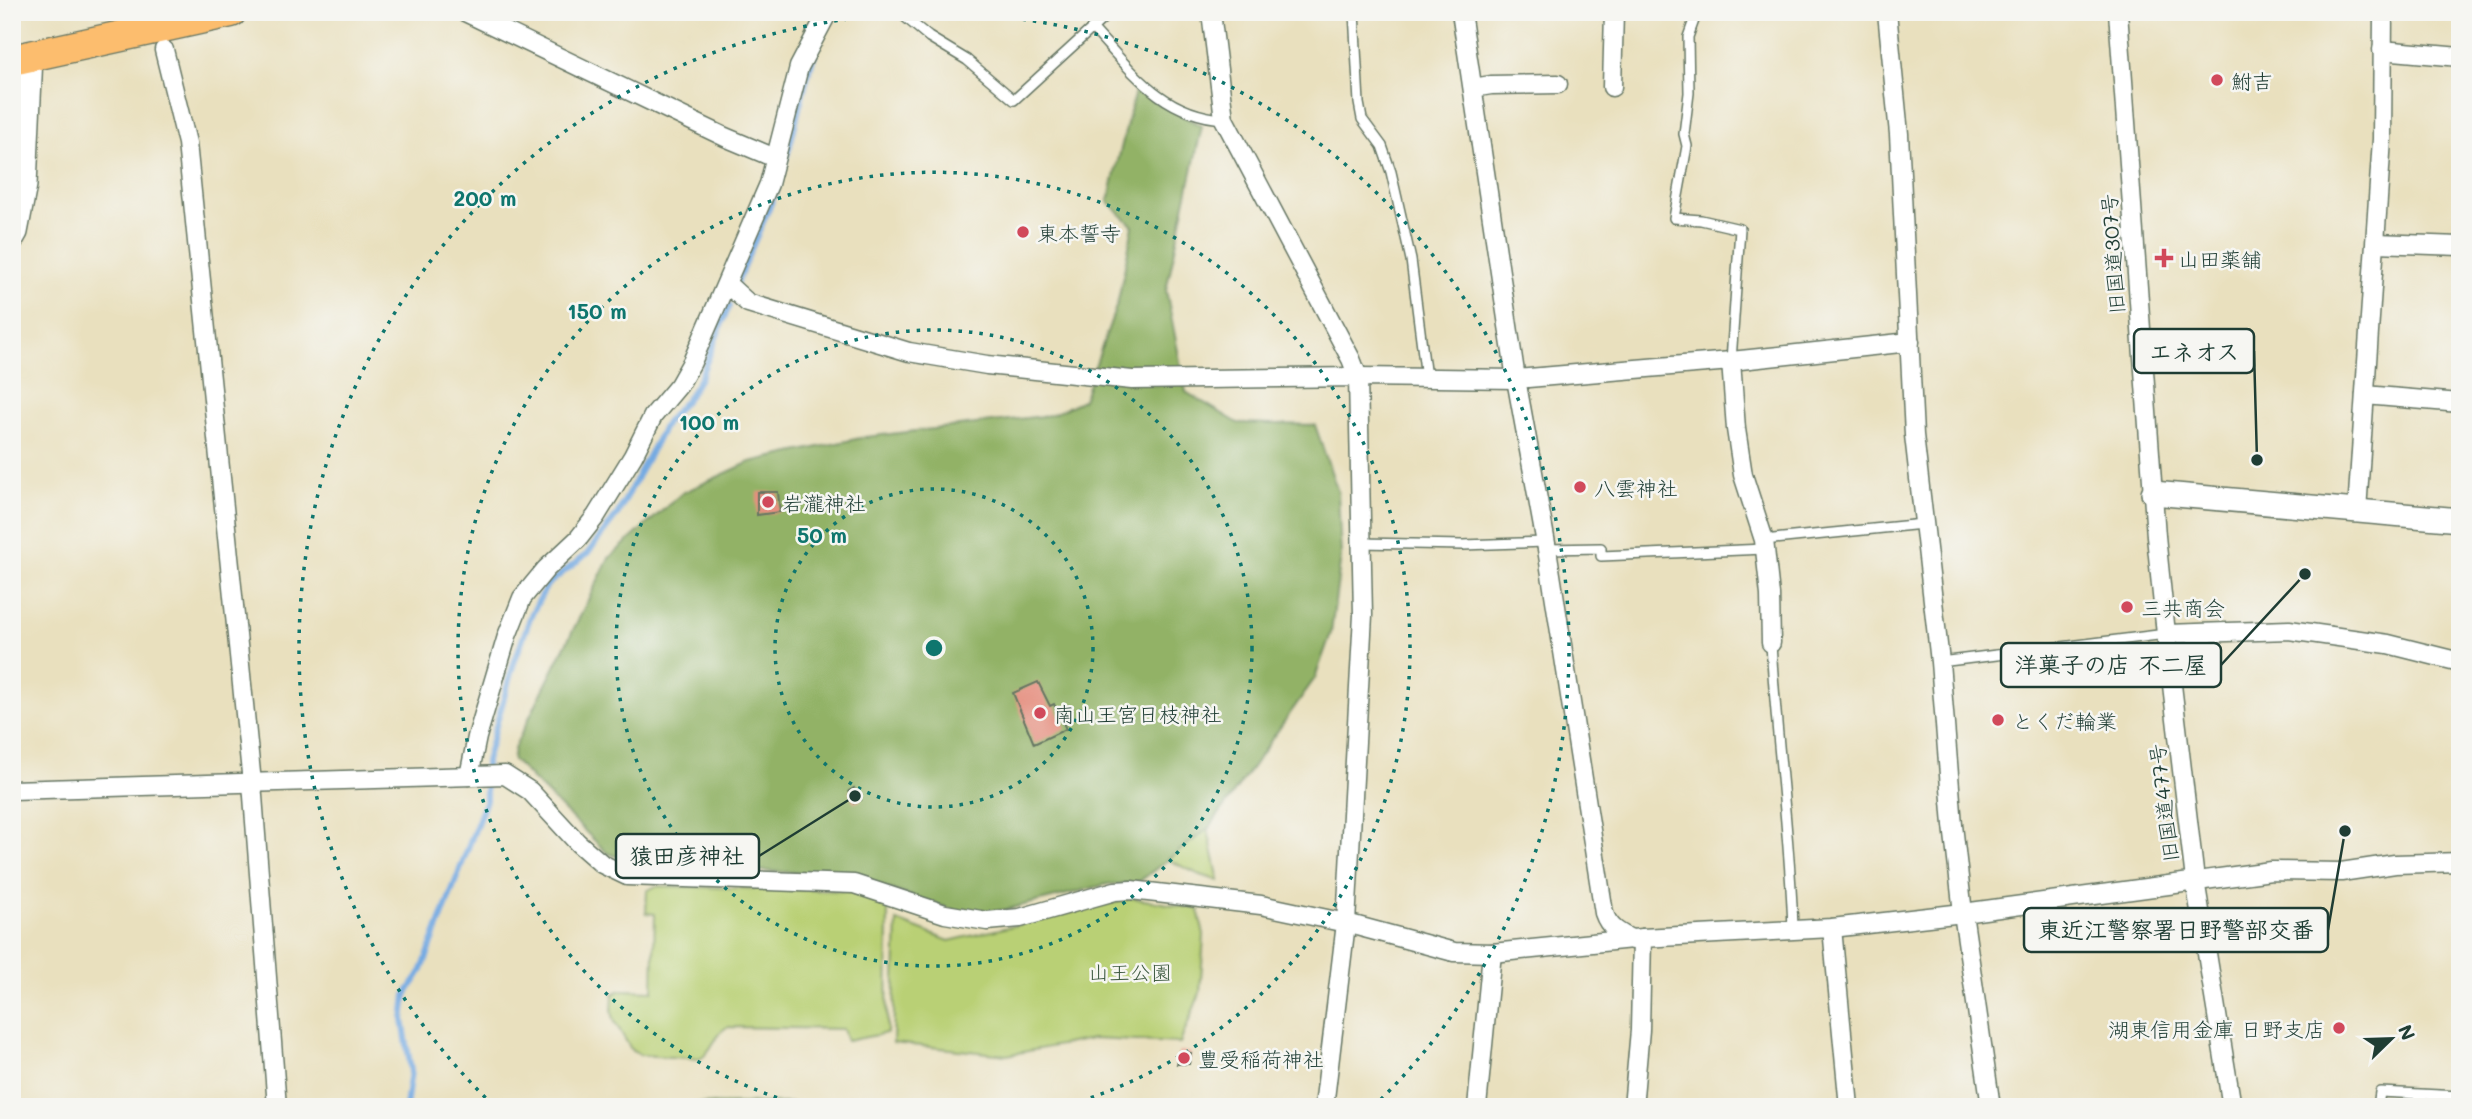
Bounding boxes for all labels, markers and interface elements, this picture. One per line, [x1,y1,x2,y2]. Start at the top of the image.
place label: 鮒吉 [2231,67,2273,94]
marker: 鮒吉 [2209,72,2225,88]
text: 200 m [454,184,516,211]
street label: 旧国道307号 [2094,193,2130,315]
place label: 東本誓寺 [1037,219,1121,246]
marker: 東本誓寺 [1015,224,1031,240]
place label: 山田薬舗 [2178,245,2262,272]
marker: 山田薬舗 [2156,250,2172,266]
text: 150 m [567,297,627,324]
callout: エネオス [2134,329,2254,373]
text: エネオス [2149,336,2239,366]
text: 100 m [679,408,739,435]
place label: 八雲神社 [1594,474,1678,501]
marker: 八雲神社 [1572,479,1588,495]
place label: 岩瀧神社 [782,489,866,516]
marker: 岩瀧神社 [760,494,776,510]
text: 50 m [797,521,847,548]
place label: 三共商会 [2141,594,2225,621]
marker: 三共商会 [2119,599,2135,615]
centre of rings [922,636,946,660]
callout: 洋菓子の店 不二屋 [2001,643,2221,687]
text: 洋菓子の店 不二屋 [2015,649,2207,679]
place label: 南山王宮日枝神社 [1054,700,1222,727]
marker: 南山王宮日枝神社 [1032,705,1048,721]
place label: とくだ輪業 [2012,707,2117,734]
marker: とくだ輪業 [1990,712,2006,728]
street label: 旧国道477号 [2142,742,2184,864]
callout: 猿田彦神社 [616,834,759,878]
text: 猿田彦神社 [630,840,745,870]
callout: 東近江警察署日野警部交番 [2024,908,2328,952]
text: 東近江警察署日野警部交番 [2038,914,2314,944]
park label: 山王公園 [1088,958,1172,985]
north arrow [2356,1004,2426,1074]
place label: 湖東信用金庫 日野支店 [2108,1015,2325,1042]
marker: 湖東信用金庫 日野支店 [2331,1020,2347,1036]
text: N [2393,1021,2421,1044]
place label: 豊受稲荷神社 [1198,1045,1324,1072]
marker: 豊受稲荷神社 [1176,1050,1192,1066]

